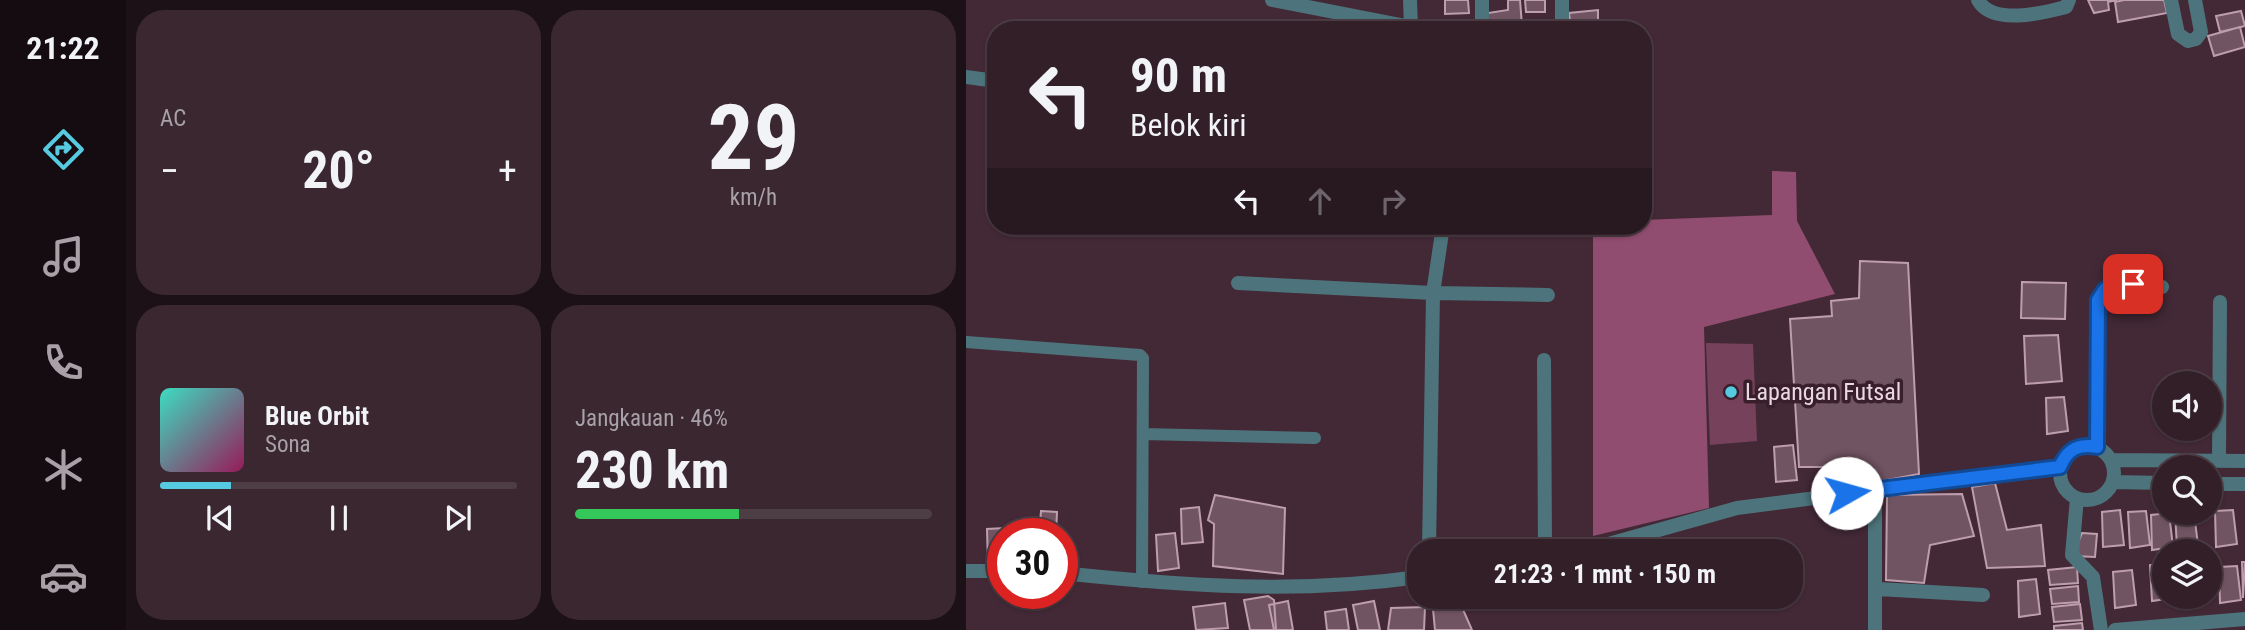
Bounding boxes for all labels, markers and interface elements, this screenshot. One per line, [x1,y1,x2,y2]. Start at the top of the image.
text: 21:22 [26,29,100,67]
text: 90 m [1130,47,1227,104]
icon: left [1015,49,1106,140]
text: 29 [708,85,799,191]
text: AC [160,105,186,132]
text: Belok kiri [1130,106,1247,144]
icon: directions [39,125,88,174]
text: 20° [302,140,375,201]
text: − [160,149,179,193]
text: + [498,149,517,193]
icon: left [1228,182,1266,220]
icon: ahead [1301,182,1339,220]
icon: right [1374,182,1412,220]
text: km/h [730,184,777,211]
icon: music [39,232,88,281]
pin [2103,254,2163,314]
icon: arrive [2114,265,2152,303]
icon: phone [39,338,88,387]
map controls [2152,371,2222,609]
button: sound [2152,371,2222,441]
place label: Lapangan Futsal [1745,378,1901,406]
marker: Lapangan Futsal [1723,384,1739,400]
text: Blue Orbit [265,401,369,431]
text: Jangkauan · 46% [575,405,728,432]
text: Sona [265,431,311,458]
text: 230 km [575,440,729,501]
icon: climate [39,445,88,494]
button: search [2152,455,2222,525]
position arrow [1810,456,1884,530]
icon: previous [201,499,239,537]
icon: pause [320,499,358,537]
icon: next [439,499,477,537]
speed limit sign: 30 [987,518,1078,609]
button: layers [2152,539,2222,609]
icon: car [39,552,88,601]
text: 21:23 · 1 mnt · 150 m [1494,559,1716,589]

